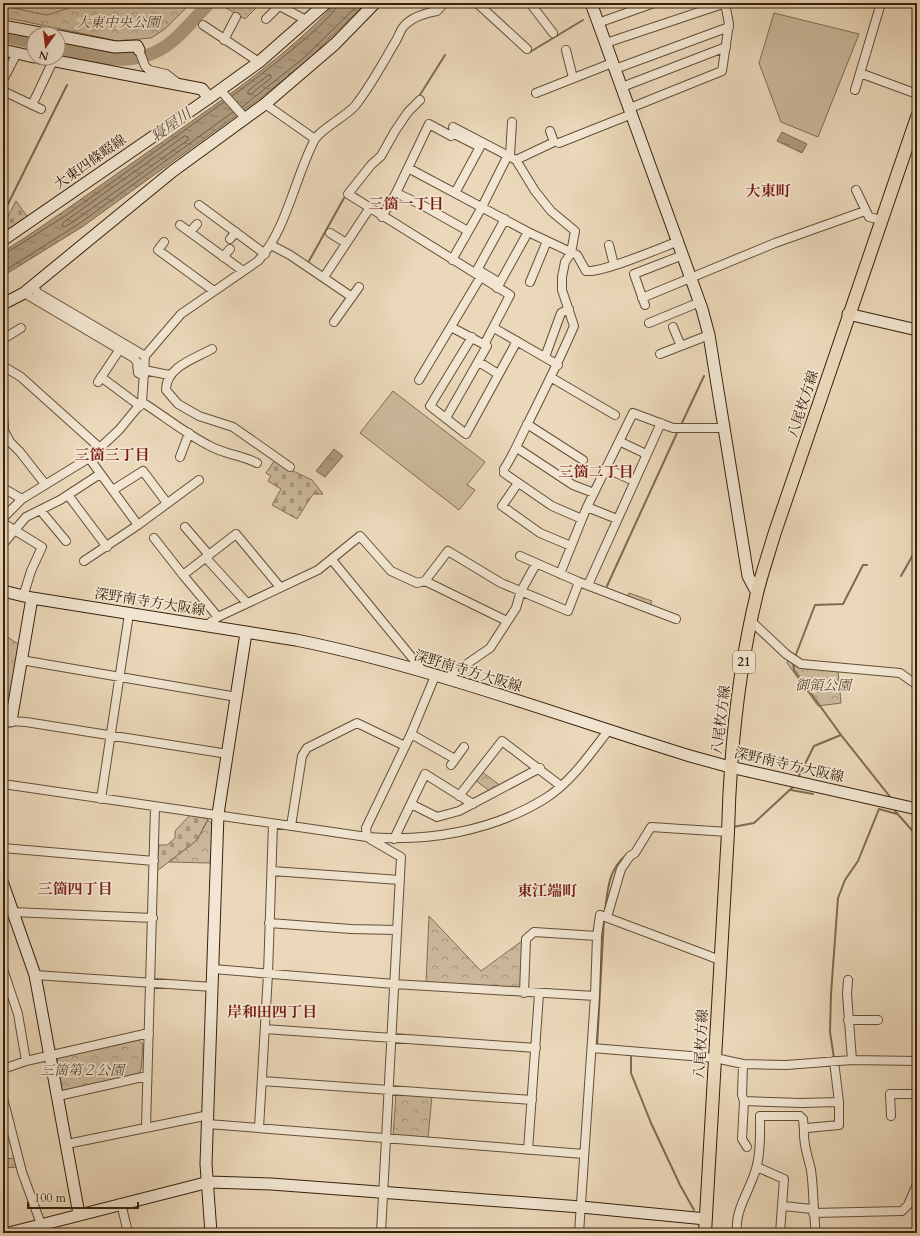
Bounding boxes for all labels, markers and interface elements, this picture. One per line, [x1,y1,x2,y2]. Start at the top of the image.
park label: 大東中央公園 [76,13,162,32]
north arrow [26,26,66,66]
text: N [37,47,50,64]
water label: 寝屋川 [147,103,197,146]
street label: 大東四條畷線 [50,130,130,194]
district label: 大東町 [745,181,791,201]
district label: 三箇一丁目 [368,194,444,214]
street label: 八尾枚方線 [783,368,823,440]
district label: 三箇三丁目 [74,445,150,465]
district label: 三箇二丁目 [558,462,634,482]
street label: 深野南寺方大阪線 [93,584,207,620]
street label: 深野南寺方大阪線 [412,646,524,696]
road number: 21 [733,651,755,673]
park label: 御領公園 [795,676,853,695]
street label: 八尾枚方線 [707,684,735,756]
street label: 深野南寺方大阪線 [732,743,846,787]
district label: 三箇四丁目 [37,879,113,899]
district label: 東江端町 [517,881,577,901]
district label: 岸和田四丁目 [227,1002,317,1022]
street label: 八尾枚方線 [690,1009,712,1079]
park label: 三箇第２公園 [40,1061,126,1080]
scale bar [28,1184,138,1210]
text: 100 m [34,1190,67,1206]

